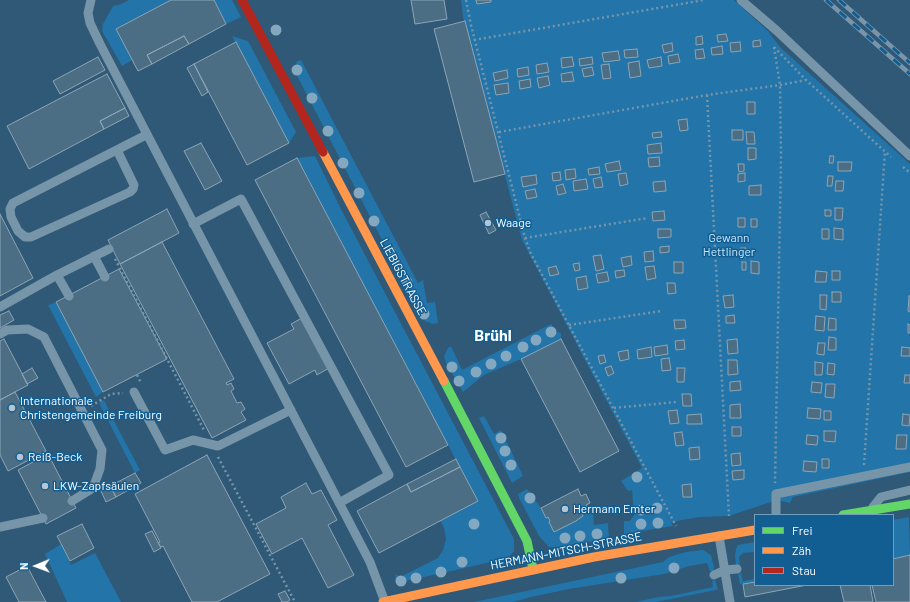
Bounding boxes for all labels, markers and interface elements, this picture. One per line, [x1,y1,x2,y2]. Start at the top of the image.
place label: Waage [496,216,531,230]
marker: Waage [483,218,493,228]
park label: Gewann Hettlinger [703,231,755,259]
street label: LIEBIGSTRASSE [377,236,429,318]
district label: Brühl [474,326,512,346]
place label: Internationale Christengemeinde Freiburg [20,394,162,422]
marker: Internationale Christengemeinde Freiburg [7,403,17,413]
place label: Reiß-Beck [28,450,82,464]
marker: Reiß-Beck [15,452,25,462]
place label: LKW-Zapfsäulen [53,479,139,493]
marker: LKW-Zapfsäulen [40,481,50,491]
place label: Hermann Emter [573,502,655,516]
marker: Hermann Emter [560,504,570,514]
legend [754,514,894,586]
text: Frei [792,523,812,537]
street label: HERMANN-MITSCH-STRASSE [489,529,643,573]
text: Zäh [792,543,811,557]
north arrow [16,546,56,586]
text: N [17,562,30,570]
text: Stau [792,563,816,577]

